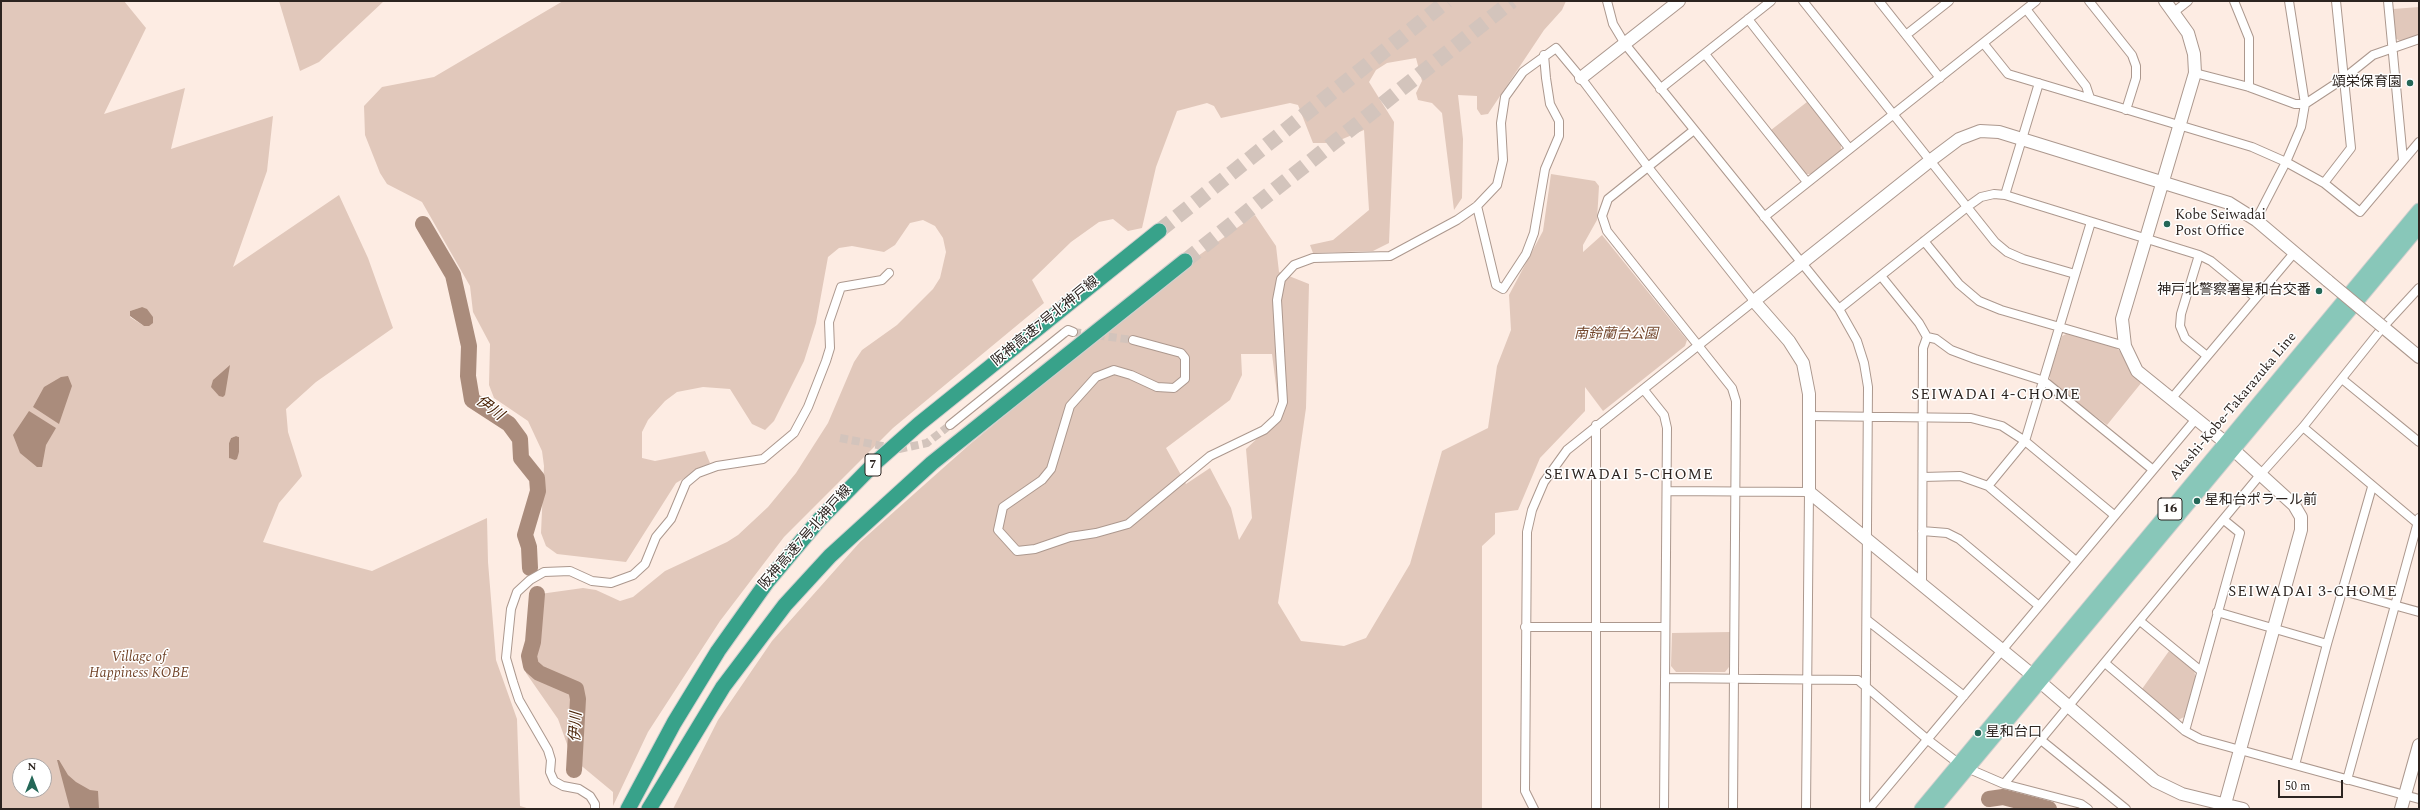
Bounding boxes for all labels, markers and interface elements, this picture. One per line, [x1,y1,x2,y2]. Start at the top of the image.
place label: 頌栄保育園 [2332,75,2402,91]
marker: 頌栄保育園 [2405,78,2415,88]
place label: Kobe Seiwadai Post Office [2175,208,2266,240]
marker: Kobe Seiwadai Post Office [2162,219,2172,229]
street label: 阪神高速7号北神戸線 [989,274,1103,370]
place label: 神戸北警察署星和台交番 [2157,283,2311,299]
marker: 神戸北警察署星和台交番 [2314,286,2324,296]
park label: 南鈴蘭台公園 [1574,327,1658,343]
street label: Akashi-Kobe-Takarazuka Line [2167,329,2301,485]
district label: SEIWADAI 4-CHOME [1911,387,2081,405]
water label: 伊川 [472,393,506,425]
road number: 7 [865,454,881,476]
district label: SEIWADAI 5-CHOME [1544,467,1714,485]
street label: 阪神高速7号北神戸線 [756,482,856,594]
place label: 星和台ポラール前 [2205,493,2317,509]
marker: 星和台ポラール前 [2192,496,2202,506]
road number: 16 [2158,498,2182,520]
district label: SEIWADAI 3-CHOME [2228,584,2398,602]
park label: Village of Happiness KOBE [89,650,189,682]
water label: 伊川 [567,712,587,742]
place label: 星和台口 [1986,725,2042,741]
marker: 星和台口 [1973,728,1983,738]
north arrow [12,758,52,798]
text: N [28,758,36,775]
scale bar [2280,772,2345,798]
text: 50 m [2285,777,2310,796]

